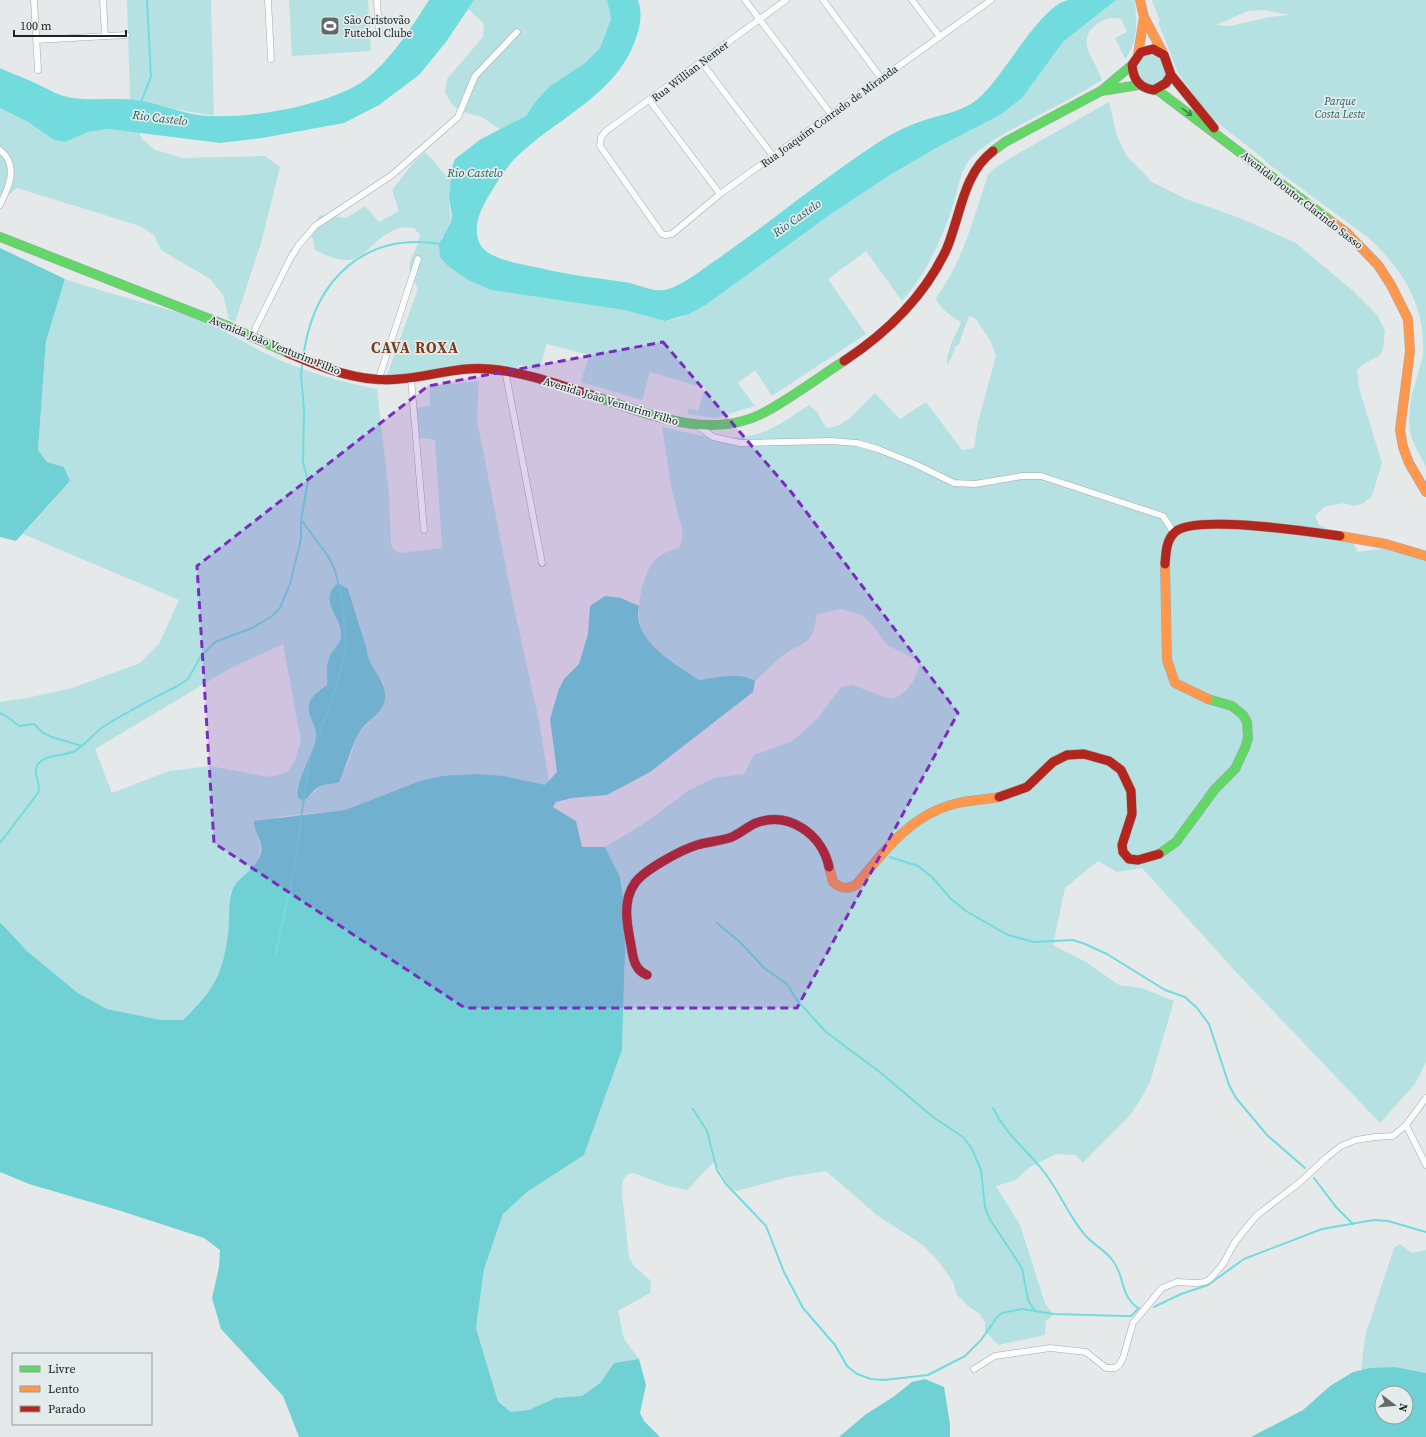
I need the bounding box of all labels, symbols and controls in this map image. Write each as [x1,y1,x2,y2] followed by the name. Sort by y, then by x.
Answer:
[14,12,126,38] scale bar
[344,13,413,41] place label: São Cristovão Futebol Clube
[319,15,341,37] sports icon: São Cristovão Futebol Clube
[20,18,52,34] text: 100 m
[649,37,732,105] street label: Rua Willian Nemer
[758,61,901,171] street label: Rua Joaquim Conrado de Miranda
[1315,94,1366,122] park label: Parque Costa Leste
[130,107,189,129] water label: Rio Castelo
[1182,108,1193,116] one-way arrow
[1238,148,1366,253] street label: Avenida Doutor Clarindo Sasso
[446,165,503,181] water label: Rio Castelo
[769,195,824,241] water label: Rio Castelo
[207,312,343,379] street label: Avenida João Venturim Filho
[371,337,459,358] district label: CAVA ROXA
[542,374,680,429] street label: Avenida João Venturim Filho
[12,1353,152,1425] legend
[48,1361,76,1377] text: Livre
[48,1381,79,1397] text: Lento
[1374,1385,1414,1425] north arrow
[48,1401,86,1417] text: Parado
[1395,1402,1411,1414] text: N

